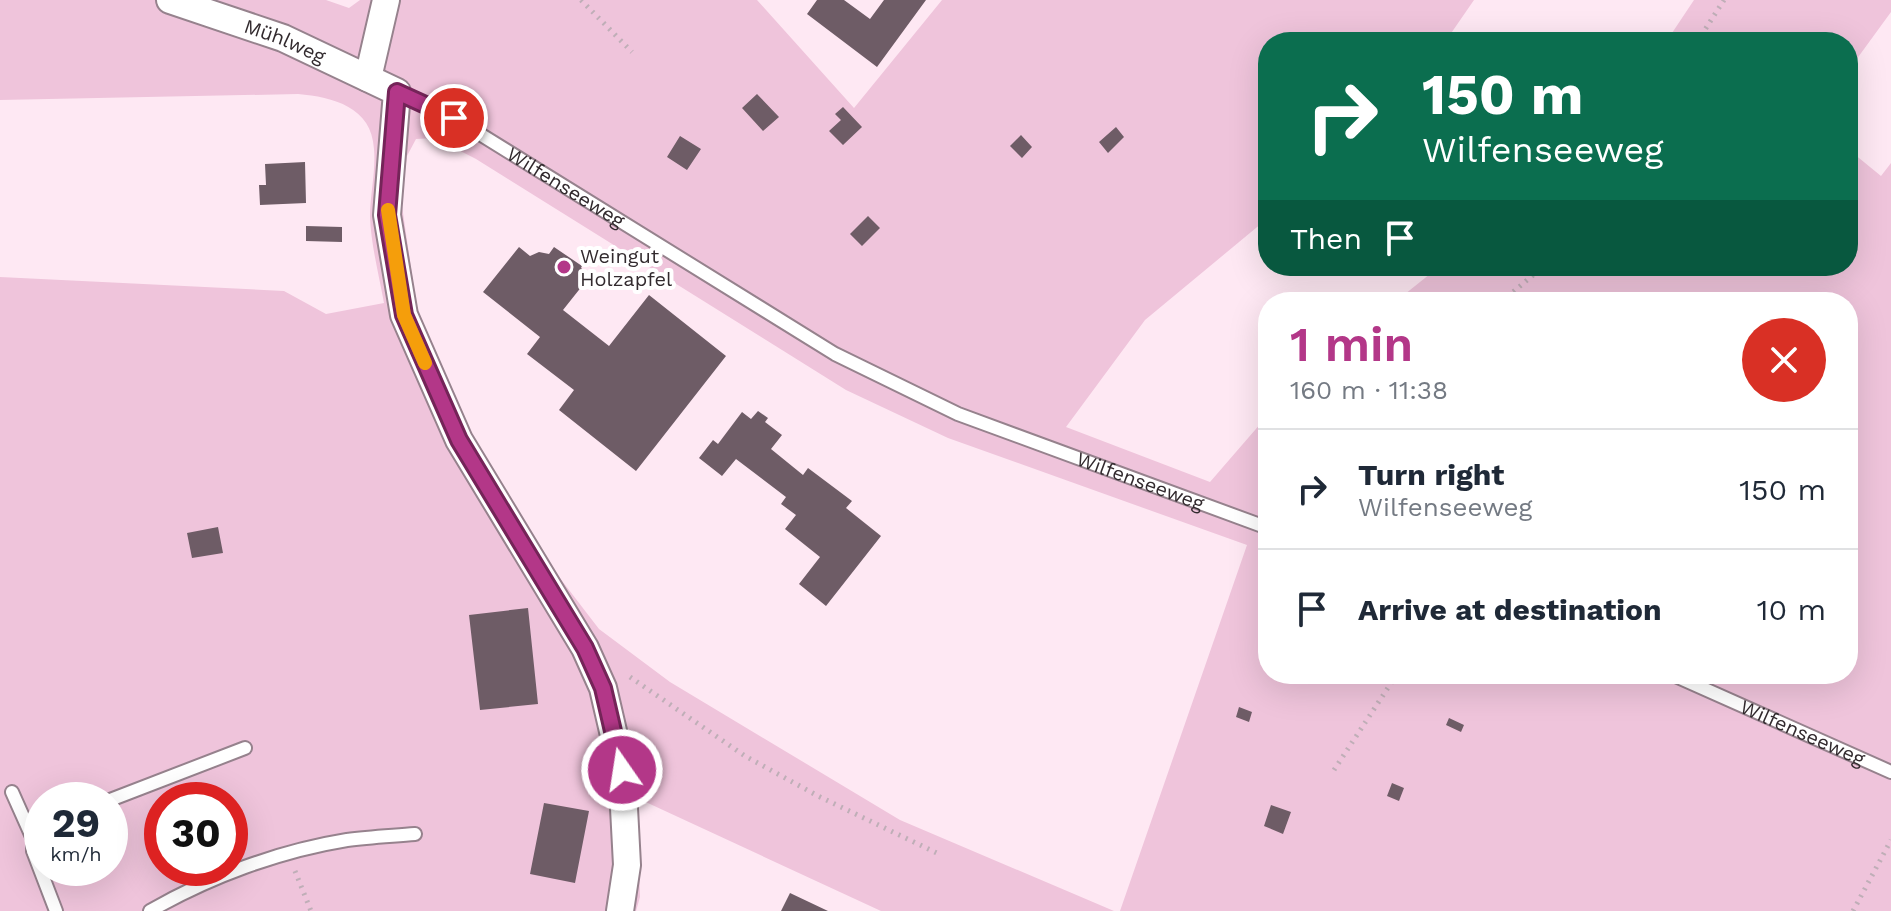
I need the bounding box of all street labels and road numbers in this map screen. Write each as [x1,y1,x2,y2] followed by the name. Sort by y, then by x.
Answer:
[241,14,330,69] street label: Mühlweg
[502,142,629,233] street label: Wilfenseeweg
[1073,447,1208,516] street label: Wilfenseeweg
[1736,694,1869,771] street label: Wilfenseeweg

